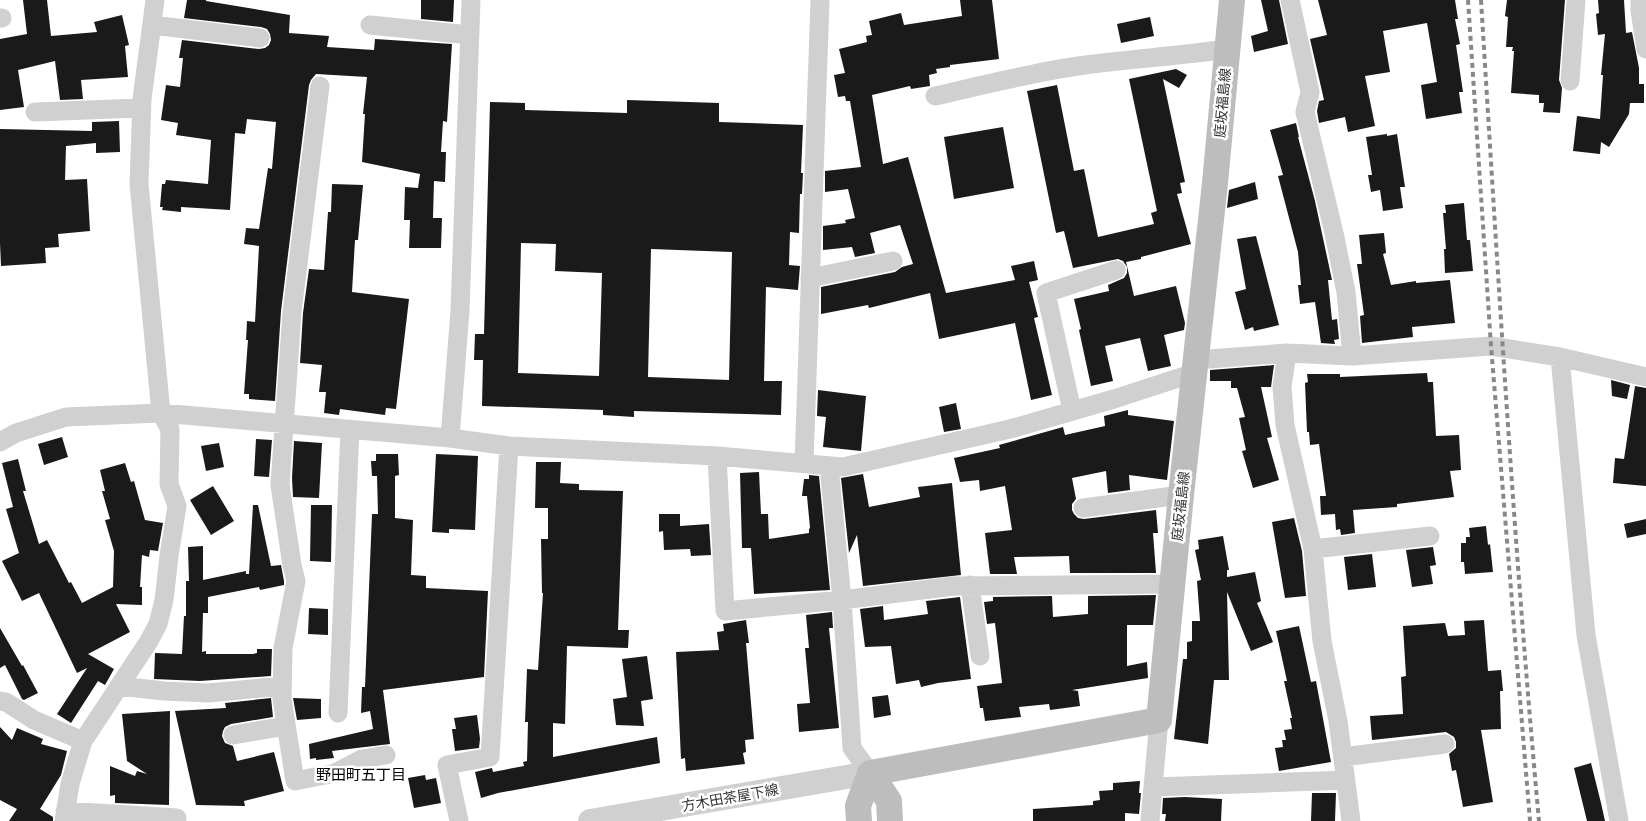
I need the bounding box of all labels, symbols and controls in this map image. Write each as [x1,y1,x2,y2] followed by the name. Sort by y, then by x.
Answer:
[1210,67,1234,139] street label: 庭坂福島線
[1168,470,1192,542] street label: 庭坂福島線
[316,765,406,784] district label: 野田町五丁目
[680,780,780,814] street label: 方木田茶屋下線

